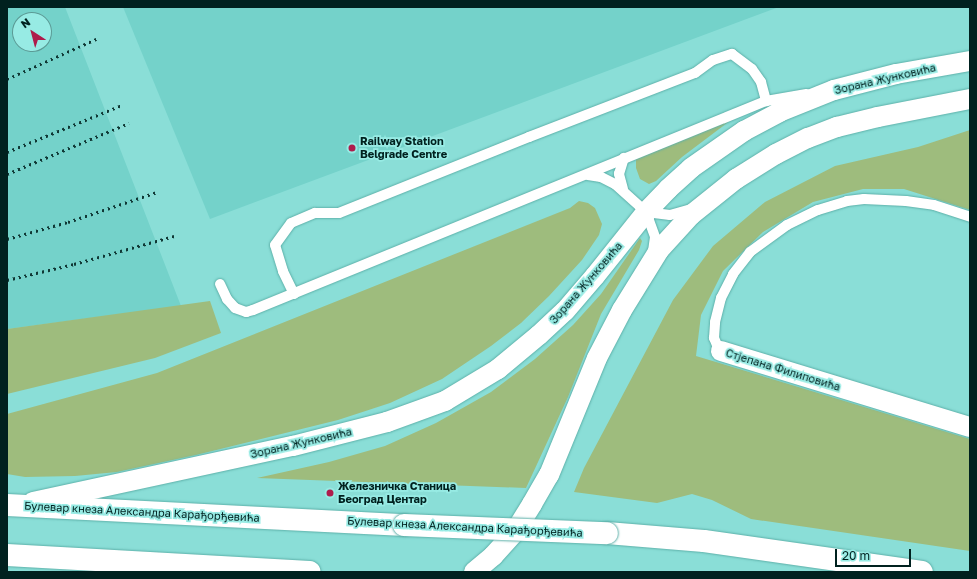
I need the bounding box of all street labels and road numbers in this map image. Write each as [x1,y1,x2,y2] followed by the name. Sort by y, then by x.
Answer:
[833,61,937,97] street label: Зорана Жунковића
[547,239,625,327] street label: Зорана Жунковића
[724,346,842,394] street label: Стјепана Филиповића
[249,425,353,461] street label: Зорана Жунковића
[24,499,260,525] street label: Булевар кнеза Александра Карађорђевића
[347,514,583,540] street label: Булевар кнеза Александра Карађорђевића

